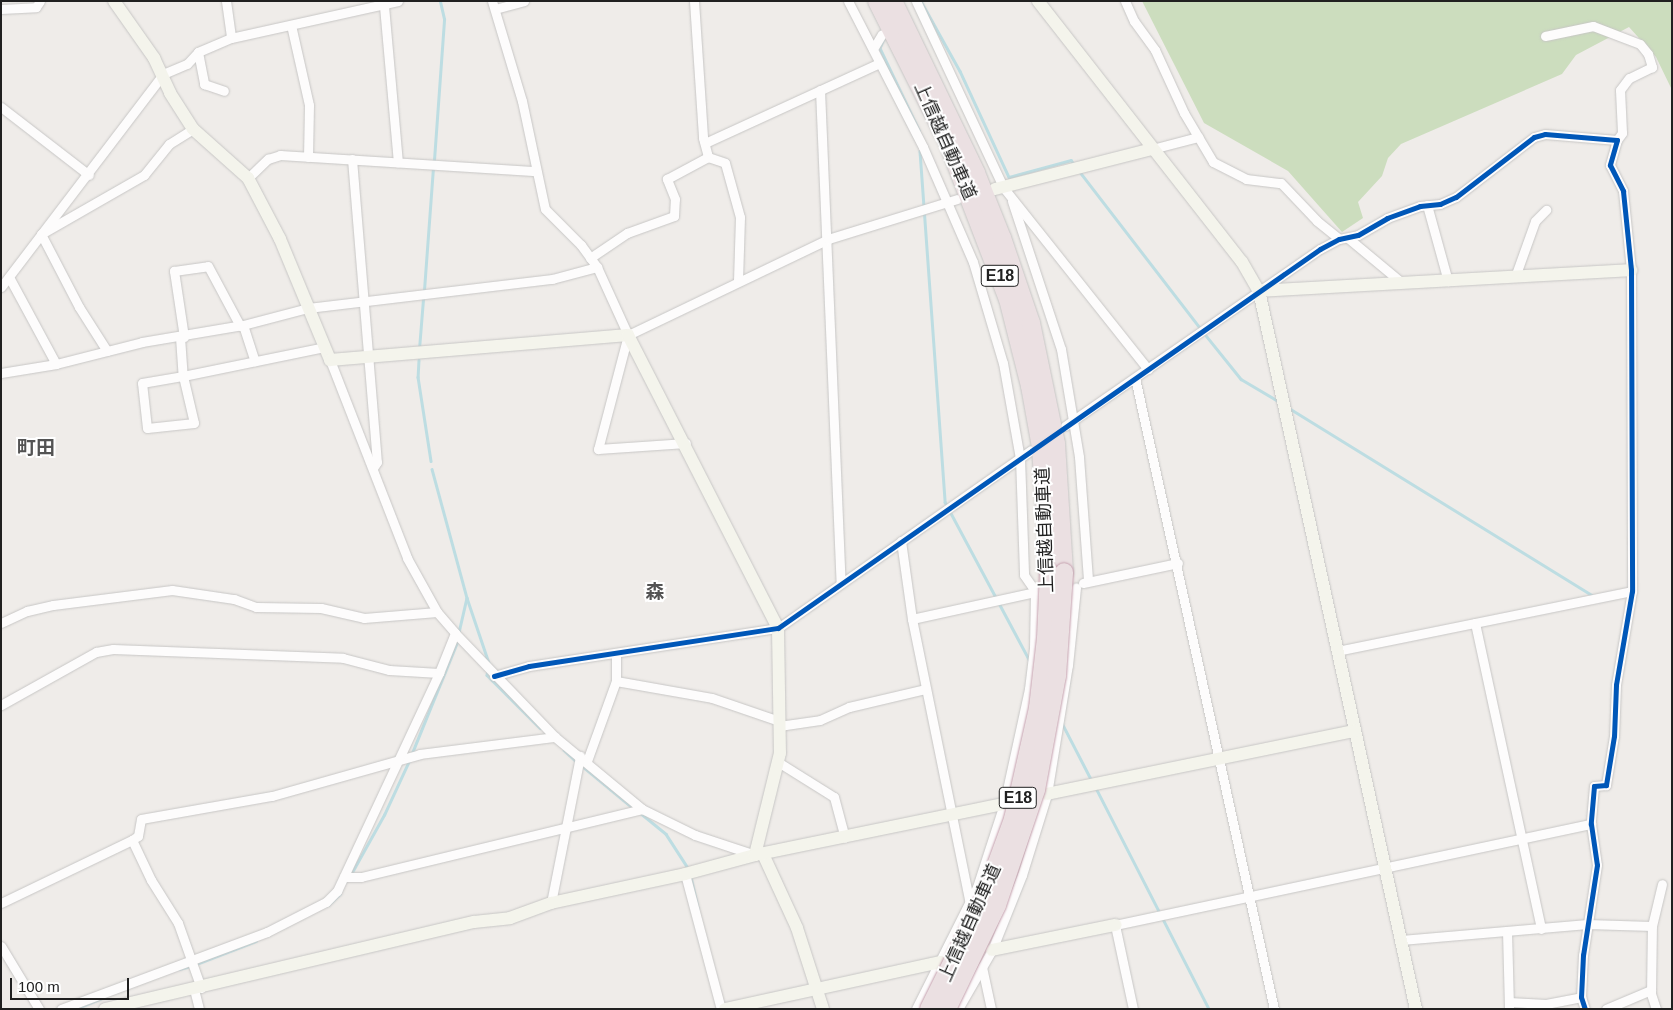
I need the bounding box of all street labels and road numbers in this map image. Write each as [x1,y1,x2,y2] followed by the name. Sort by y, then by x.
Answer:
[910,79,980,203] street label: 上信越自動車道
[980,262,1020,290] road number: E18
[1032,467,1058,593] street label: 上信越自動車道
[998,784,1038,811] road number: E18
[935,861,1005,985] street label: 上信越自動車道

